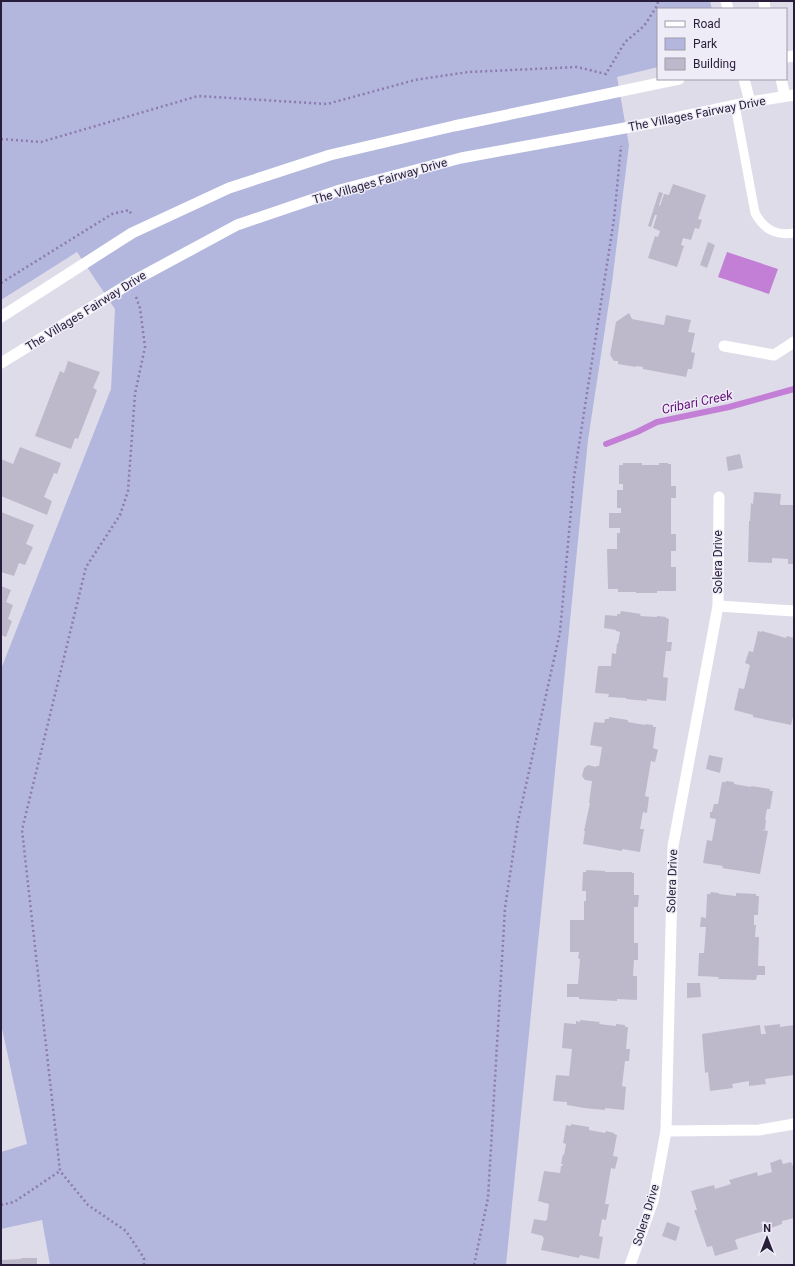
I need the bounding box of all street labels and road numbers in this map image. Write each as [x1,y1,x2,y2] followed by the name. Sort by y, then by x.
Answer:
[627,94,767,134] street label: The Villages Fairway Drive
[311,155,449,207] street label: The Villages Fairway Drive
[23,268,149,354] street label: The Villages Fairway Drive
[711,530,725,594] street label: Solera Drive
[664,849,680,913] street label: Solera Drive
[630,1183,662,1247] street label: Solera Drive

